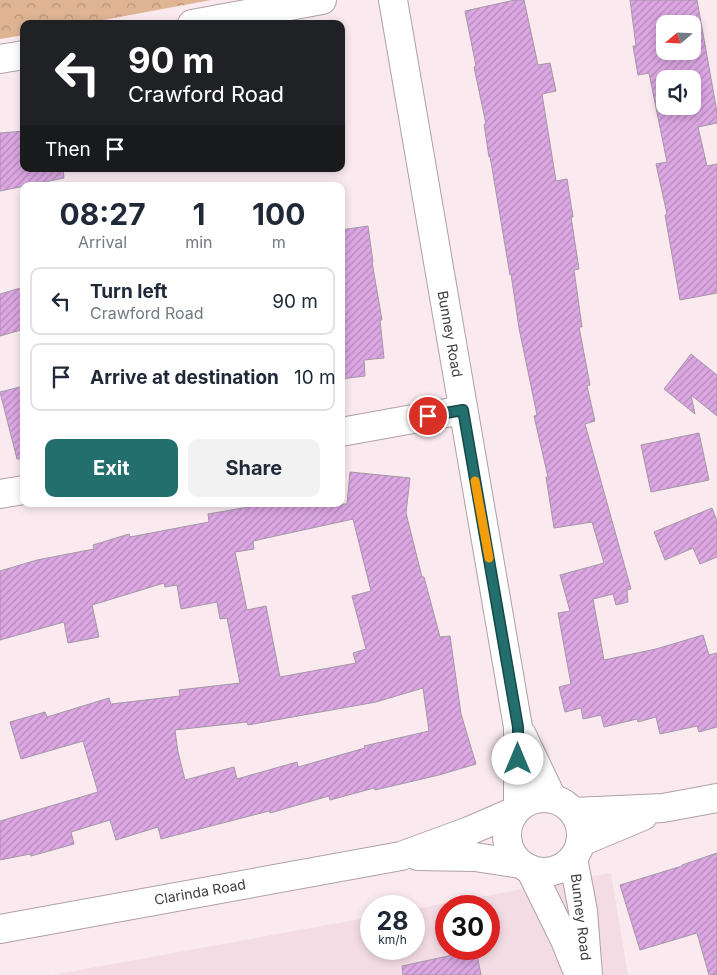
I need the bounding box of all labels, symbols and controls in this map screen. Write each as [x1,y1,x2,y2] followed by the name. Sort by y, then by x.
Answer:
[656,15,701,60] north arrow
[656,15,701,115] map controls
[128,39,215,81] text: 90 m
[45,40,110,105] icon: left
[656,70,701,115] button: sound
[128,81,284,107] text: Crawford Road
[101,135,129,163] icon: arrive
[45,138,91,161] text: Then
[60,196,146,232] text: 08:27
[192,196,205,232] text: 1
[252,196,305,232] text: 100
[78,232,127,252] text: Arrival
[185,232,213,252] text: min
[272,232,286,252] text: m
[90,280,168,303] text: Turn left
[47,287,75,315] icon: left
[435,289,466,378] street label: Bunney Road
[272,290,318,313] text: 90 m
[90,303,203,323] text: Crawford Road
[47,363,75,391] icon: arrive
[90,366,279,389] text: Arrive at destination
[294,366,336,389] text: 10 m
[407,395,449,437] pin
[414,402,442,430] icon: arrive
[45,439,178,497] button: Exit
[188,439,320,497] button: Share
[491,732,543,784] position arrow
[568,873,595,961] street label: Bunney Road
[153,875,247,908] street label: Clarinda Road
[435,895,500,960] speed limit sign: 30
[376,906,409,936] text: 28
[378,932,407,947] text: km/h

